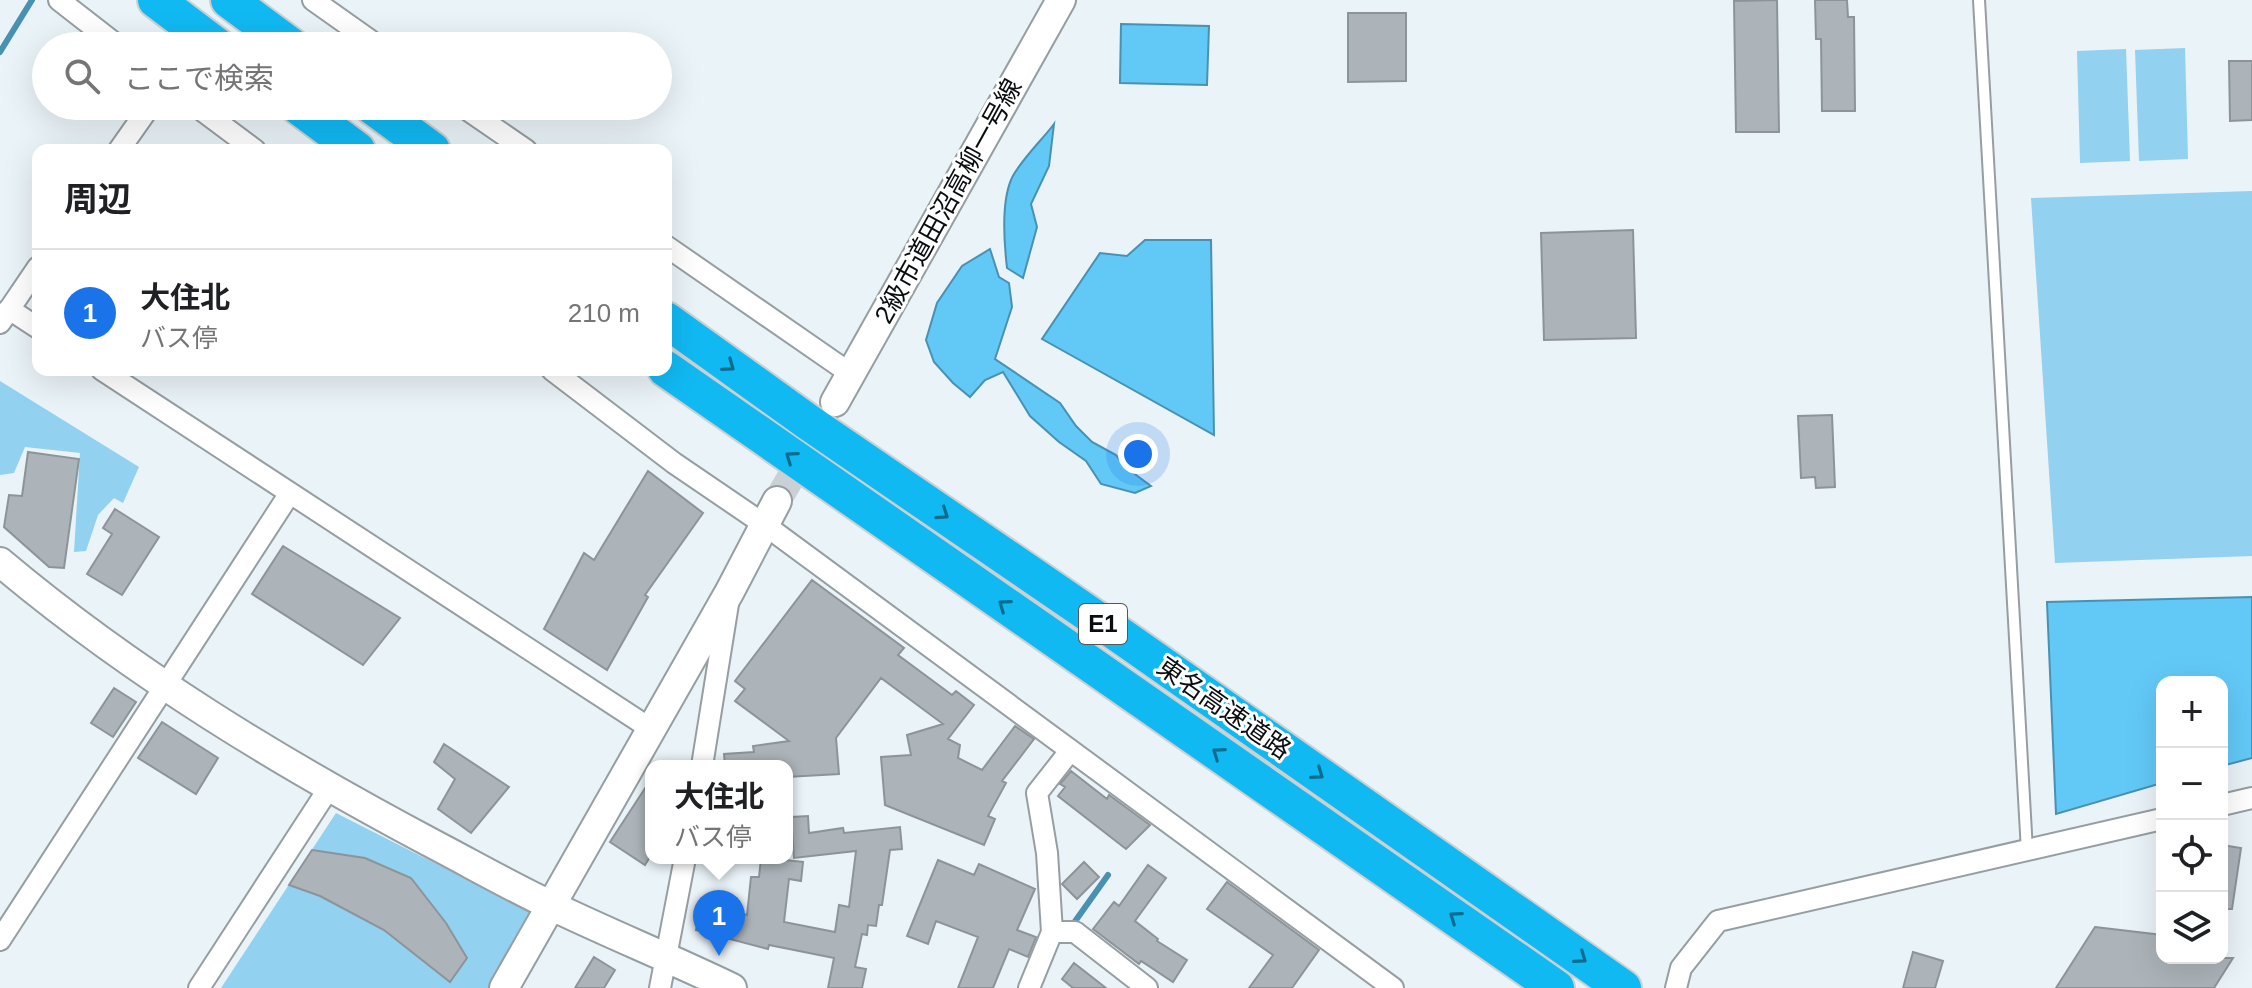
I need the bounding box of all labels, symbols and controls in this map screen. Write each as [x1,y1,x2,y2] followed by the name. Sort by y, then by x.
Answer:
[32,32,672,120] search box
[60,54,104,98] icon: search
[124,62,274,95] text: ここで検索
[868,74,1028,328] street label: 2級市道田沼高柳一号線
[64,180,132,218] text: 周辺
[140,281,230,314] text: 大住北
[83,298,97,328] text: 1
[568,298,640,328] text: 210 m
[140,323,218,353] text: バス停
[721,356,735,370] one-way arrow
[1118,434,1158,474] your location
[785,452,799,467] one-way arrow
[934,504,948,519] one-way arrow
[999,600,1013,615] one-way arrow
[1079,604,1127,644] road number: E1
[1151,651,1297,765] street label: 東名高速道路
[2156,676,2228,964] map controls
[2156,676,2228,748] button: +
[1213,748,1227,763] one-way arrow
[2156,748,2228,820] button: −
[645,760,793,864] popup
[1309,764,1323,779] one-way arrow
[674,780,764,813] text: 大住北
[2156,820,2228,892] button: locate
[674,822,752,852] text: バス停
[693,890,745,956] pin: 1
[2156,892,2228,964] button: layers
[1450,912,1464,927] one-way arrow
[1573,949,1587,963] one-way arrow

